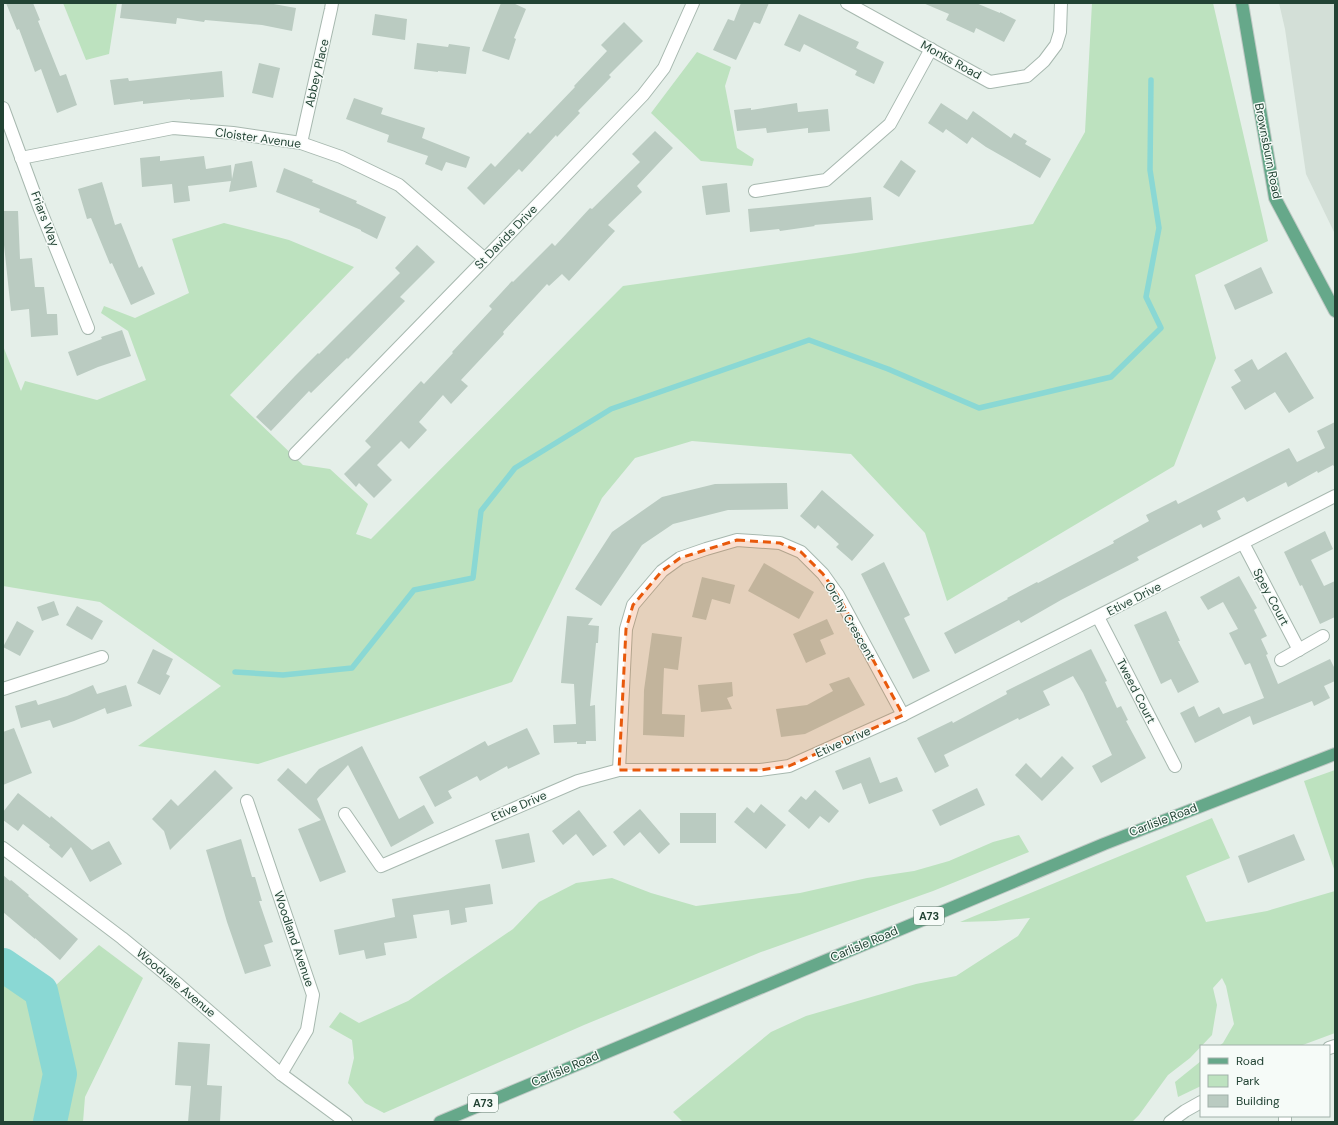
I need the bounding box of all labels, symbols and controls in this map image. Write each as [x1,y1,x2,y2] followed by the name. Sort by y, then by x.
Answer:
[301,37,333,109] street label: Abbey Place
[918,37,984,83] street label: Monks Road
[1251,102,1285,200] street label: Brownsburn Road
[214,124,302,152] street label: Cloister Avenue
[27,189,63,249] street label: Friars Way
[471,201,541,273] street label: St Davids Drive
[1249,566,1293,629] street label: Spey Court
[1104,578,1164,619] street label: Etive Drive
[821,579,879,663] street label: Orchy Crescent
[1113,656,1159,727] street label: Tweed Court
[813,723,873,761] street label: Etive Drive
[489,787,549,825] street label: Etive Drive
[1127,800,1199,840] street label: Carlisle Road
[270,889,318,989] street label: Woodland Avenue
[914,907,944,925] road number: A73
[828,923,900,965] street label: Carlisle Road
[133,945,219,1021] street label: Woodvale Avenue
[1200,1045,1330,1117] legend
[529,1048,601,1090] street label: Carlisle Road
[1236,1053,1264,1069] text: Road
[1236,1073,1260,1089] text: Park
[1236,1093,1280,1109] text: Building
[468,1094,498,1112] road number: A73

